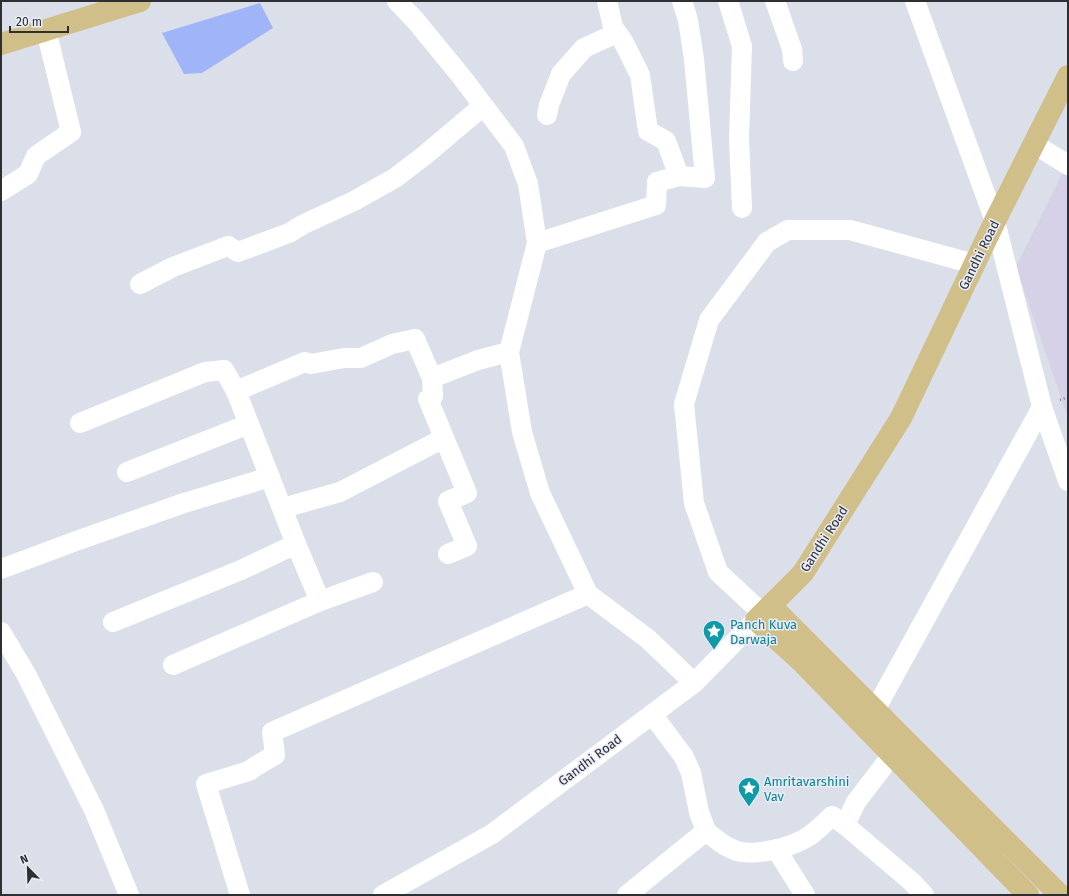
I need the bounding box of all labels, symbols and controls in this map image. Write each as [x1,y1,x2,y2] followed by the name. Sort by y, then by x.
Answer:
[10,8,68,34] scale bar
[16,15,42,29] text: 20 m
[956,218,1002,292] street label: Gandhi Road
[797,503,851,575] street label: Gandhi Road
[730,617,797,647] place label: Panch Kuva Darwaja
[701,618,727,651] place icon: Panch Kuva Darwaja
[555,731,625,789] street label: Gandhi Road
[764,774,849,804] place label: Amritavarshini Vav
[736,775,762,808] place icon: Amritavarshini Vav
[8,848,48,888] north arrow
[18,852,30,867] text: N

